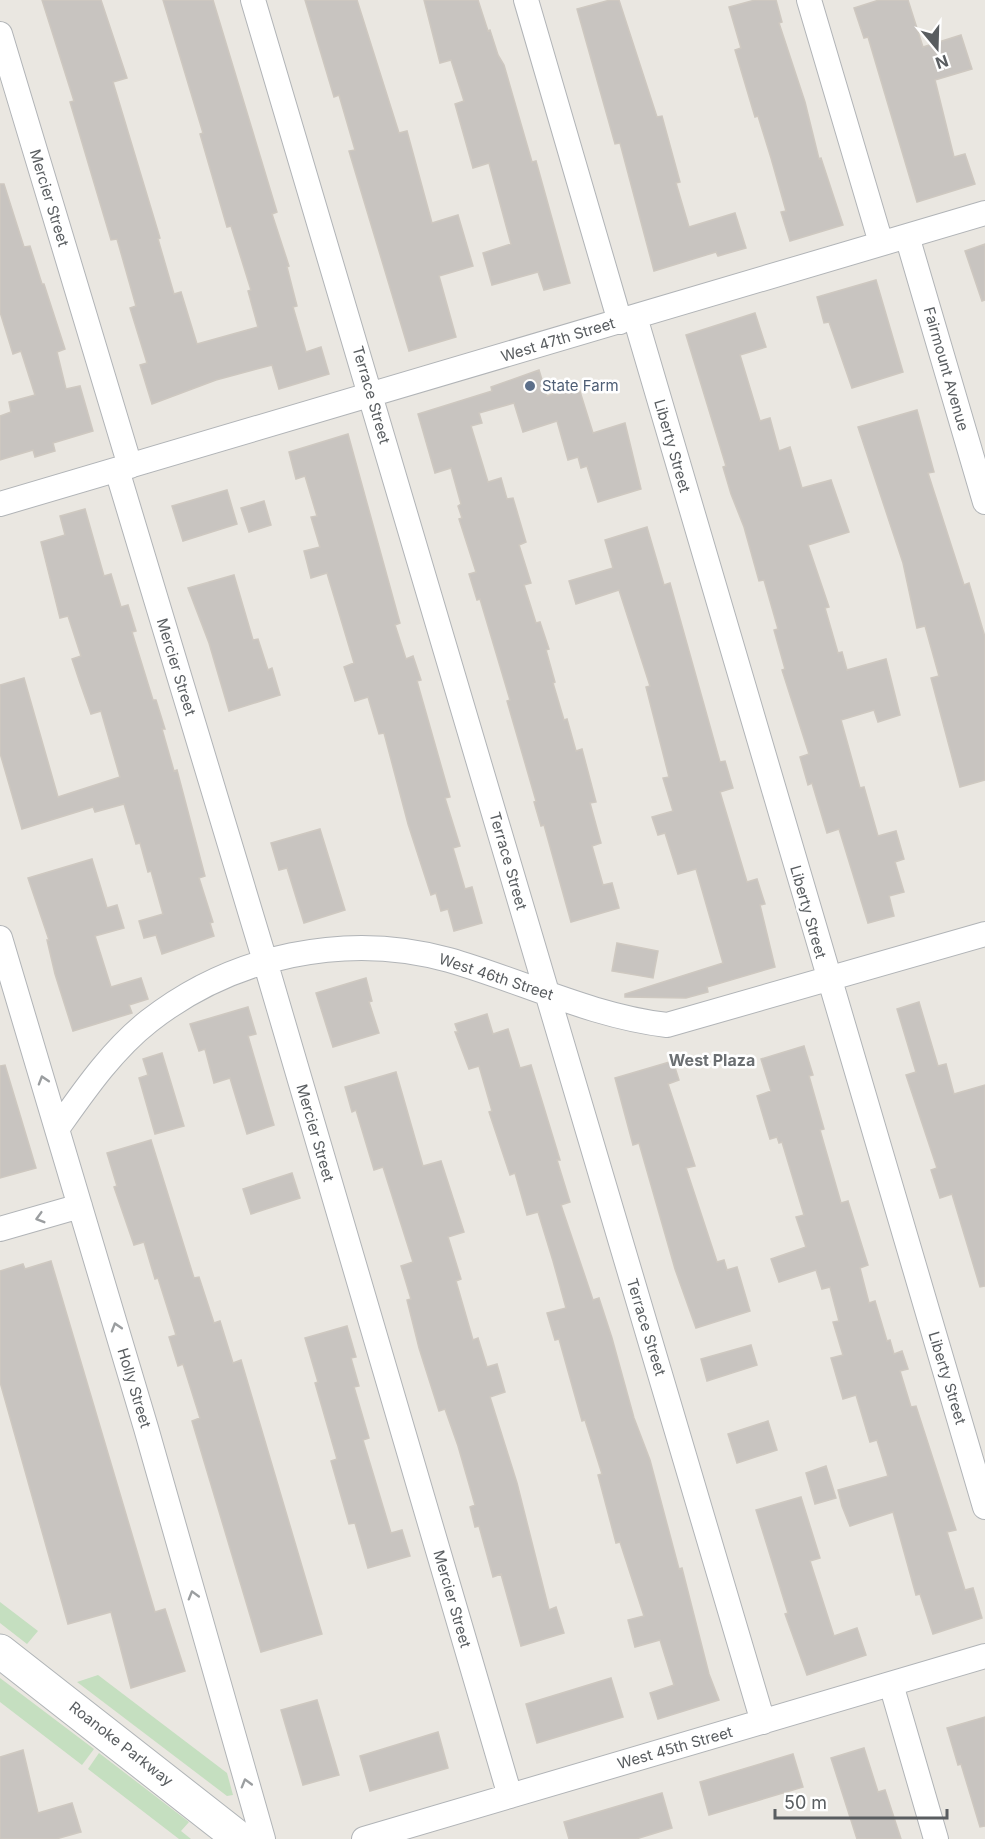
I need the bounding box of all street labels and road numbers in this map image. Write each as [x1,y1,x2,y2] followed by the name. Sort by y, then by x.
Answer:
[26,147,73,249] street label: Mercier Street
[920,305,973,433] street label: Fairmount Avenue
[499,313,617,366] street label: West 47th Street
[348,344,395,446] street label: Terrace Street
[650,397,695,495] street label: Liberty Street
[153,616,200,718] street label: Mercier Street
[485,810,532,912] street label: Terrace Street
[786,863,831,961] street label: Liberty Street
[437,949,556,1004] street label: West 46th Street
[292,1082,339,1184] street label: Mercier Street
[623,1276,670,1378] street label: Terrace Street
[924,1329,971,1427] street label: Liberty Street
[113,1346,156,1430] street label: Holly Street
[429,1548,476,1650] street label: Mercier Street
[66,1697,178,1790] street label: Roanoke Parkway
[615,1722,735,1773] street label: West 45th Street

